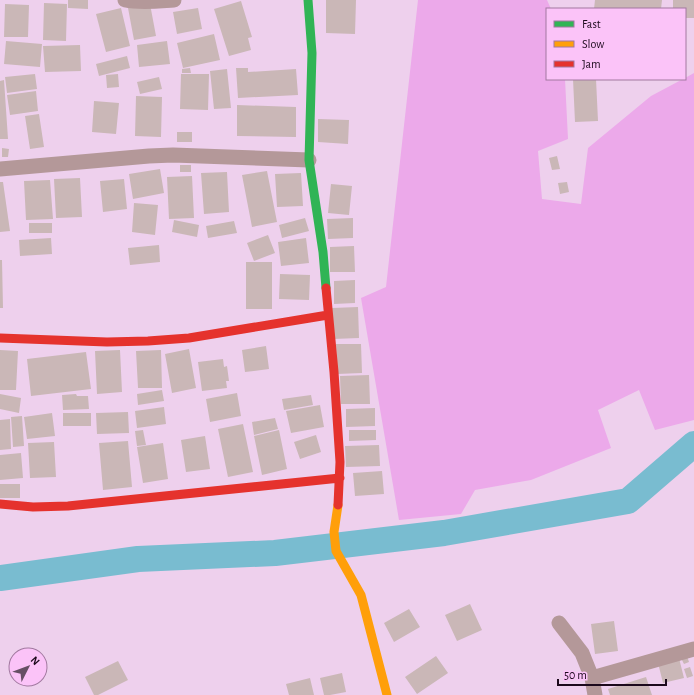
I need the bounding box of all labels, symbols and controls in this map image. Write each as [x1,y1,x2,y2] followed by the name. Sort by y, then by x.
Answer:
[546,8,686,80] legend
[582,18,601,30] text: Fast
[582,38,604,50] text: Slow
[582,58,601,70] text: Jam
[8,647,48,687] north arrow
[28,654,42,667] text: N
[558,661,666,687] scale bar
[564,669,587,681] text: 50 m

